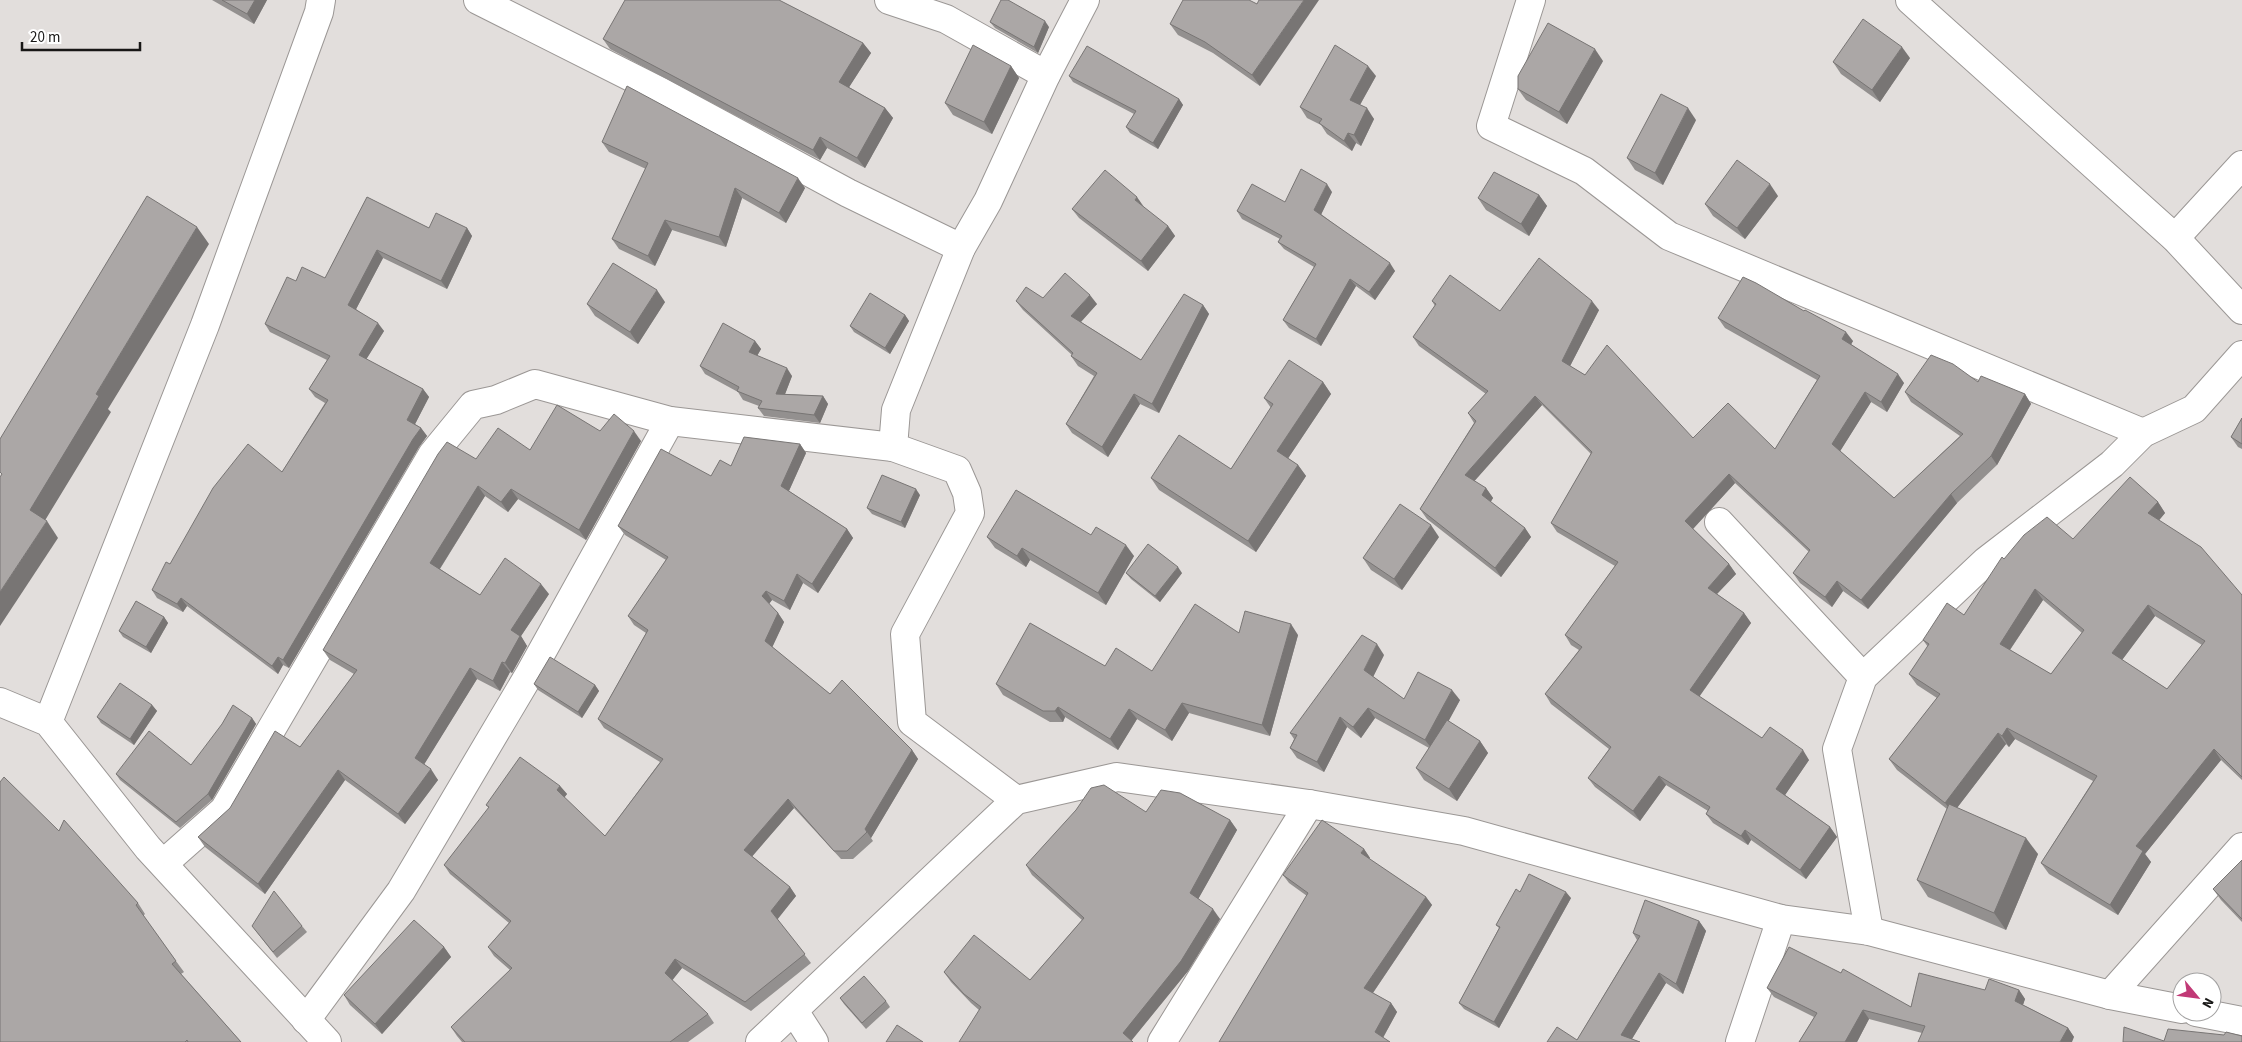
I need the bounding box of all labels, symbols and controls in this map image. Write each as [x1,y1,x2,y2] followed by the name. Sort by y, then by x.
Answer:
[22,20,140,52] scale bar
[30,27,60,48] text: 20 m
[2172,972,2222,1022] north arrow
[2196,994,2218,1012] text: N

